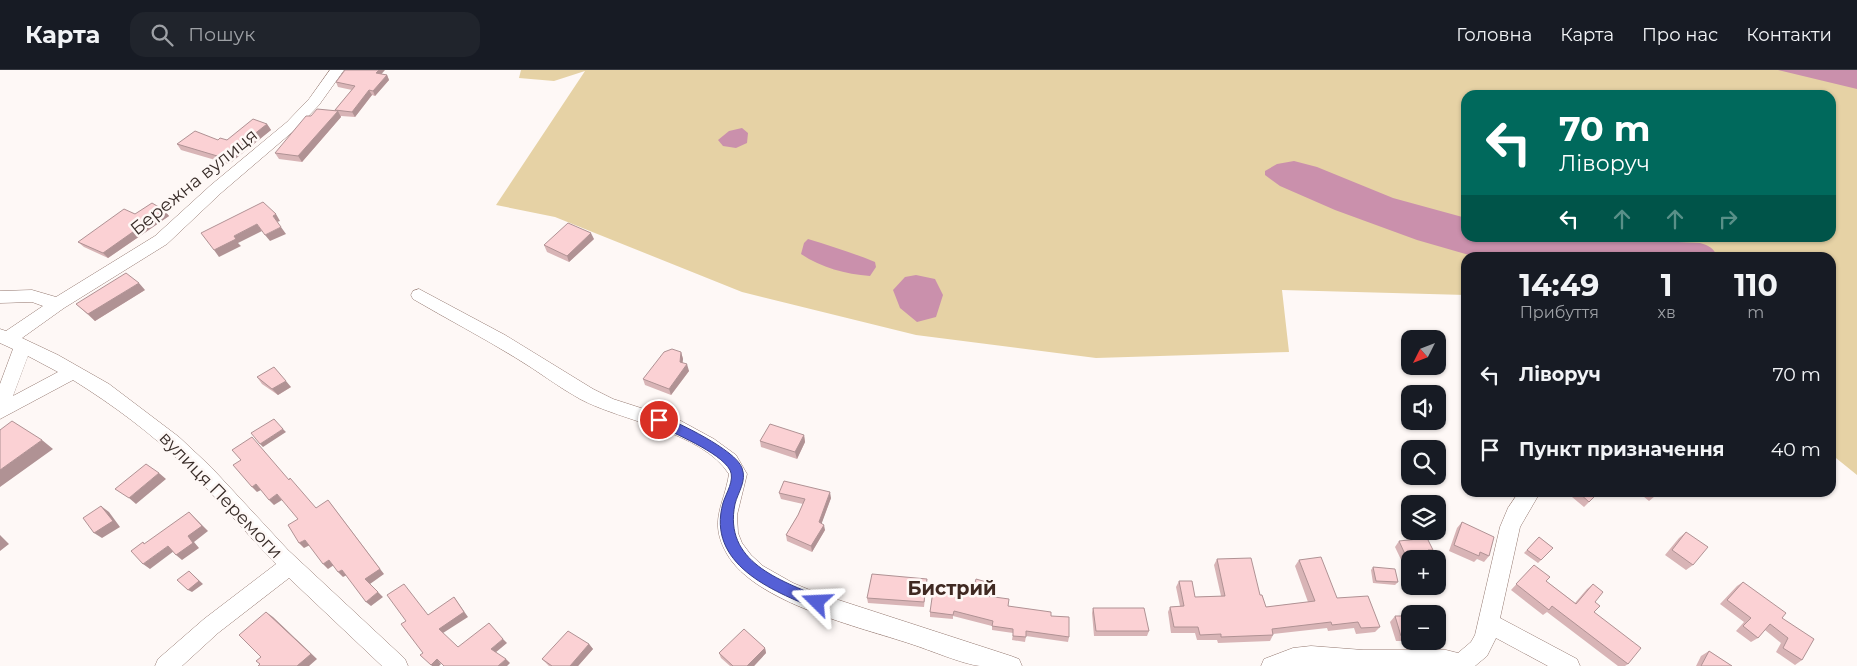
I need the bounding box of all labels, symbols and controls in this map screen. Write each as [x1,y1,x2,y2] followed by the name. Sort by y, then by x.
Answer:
[130,12,480,57] search box
[25,20,100,49] text: Карта
[148,21,176,49] icon: search
[188,23,255,46] text: Пошук
[1456,24,1532,46] text: Головна
[1560,24,1614,46] text: Карта
[1642,24,1718,46] text: Про нас
[1746,24,1832,46] text: Контакти
[1559,107,1650,150] text: 70 m
[1476,110,1541,175] icon: left
[126,124,262,240] street label: Бережна вулиця
[1559,150,1650,177] text: Ліворуч
[1555,205,1583,233] icon: left
[1608,205,1636,233] icon: ahead
[1661,205,1689,233] icon: ahead
[1714,205,1742,233] icon: right
[1519,267,1599,304] text: 14:49
[1661,267,1673,304] text: 1
[1734,267,1778,304] text: 110
[1520,303,1599,322] text: Прибуття
[1658,303,1676,322] text: хв
[1747,303,1764,322] text: m
[1401,330,1446,375] north arrow
[1401,330,1446,650] map controls
[1476,361,1504,389] icon: left
[1519,363,1601,386] text: Ліворуч
[1772,363,1821,386] text: 70 m
[1401,385,1446,430] button: sound
[638,399,680,441] pin
[645,406,673,434] icon: arrive
[155,427,287,563] street label: вулиця Перемоги
[1476,436,1504,464] icon: arrive
[1519,438,1725,461] text: Пункт призначення
[1771,438,1821,461] text: 40 m
[1401,440,1446,485] button: search
[1401,495,1446,540] button: layers
[1401,550,1446,595] button: +
[790,575,842,627] position arrow
[907,577,997,600] district label: Бистрий
[1401,605,1446,650] button: −

